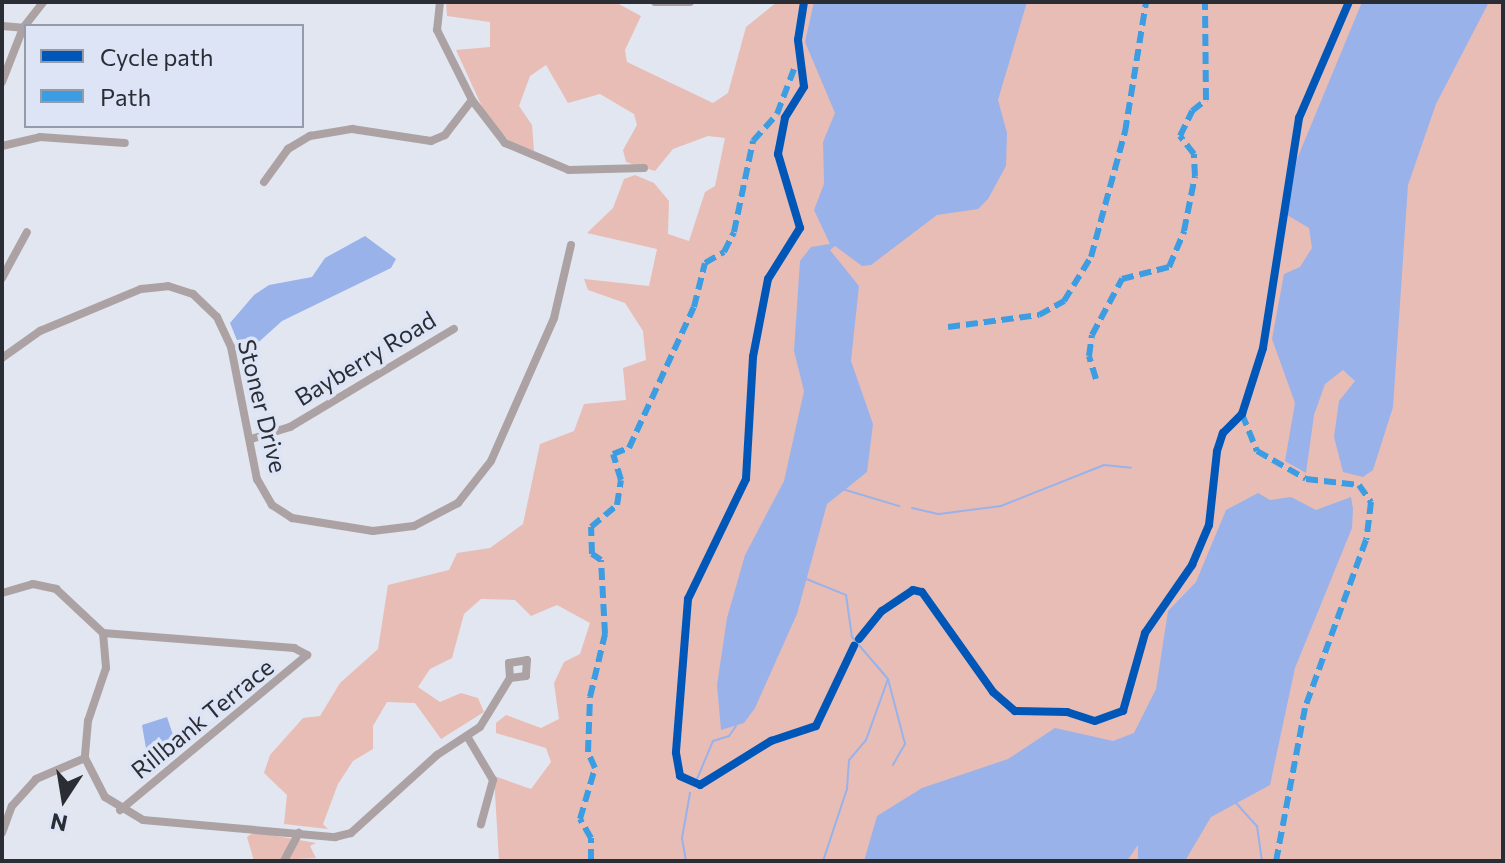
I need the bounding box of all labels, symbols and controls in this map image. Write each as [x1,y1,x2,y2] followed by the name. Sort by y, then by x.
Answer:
[24,24,304,128] legend
[100,42,214,71] text: Cycle path
[100,82,151,111] text: Path
[289,305,441,411] street label: Bayberry Road
[233,336,293,476] street label: Stoner Drive
[125,652,279,784] street label: Rillbank Terrace
[24,759,104,839] north arrow
[48,808,70,838] text: N

